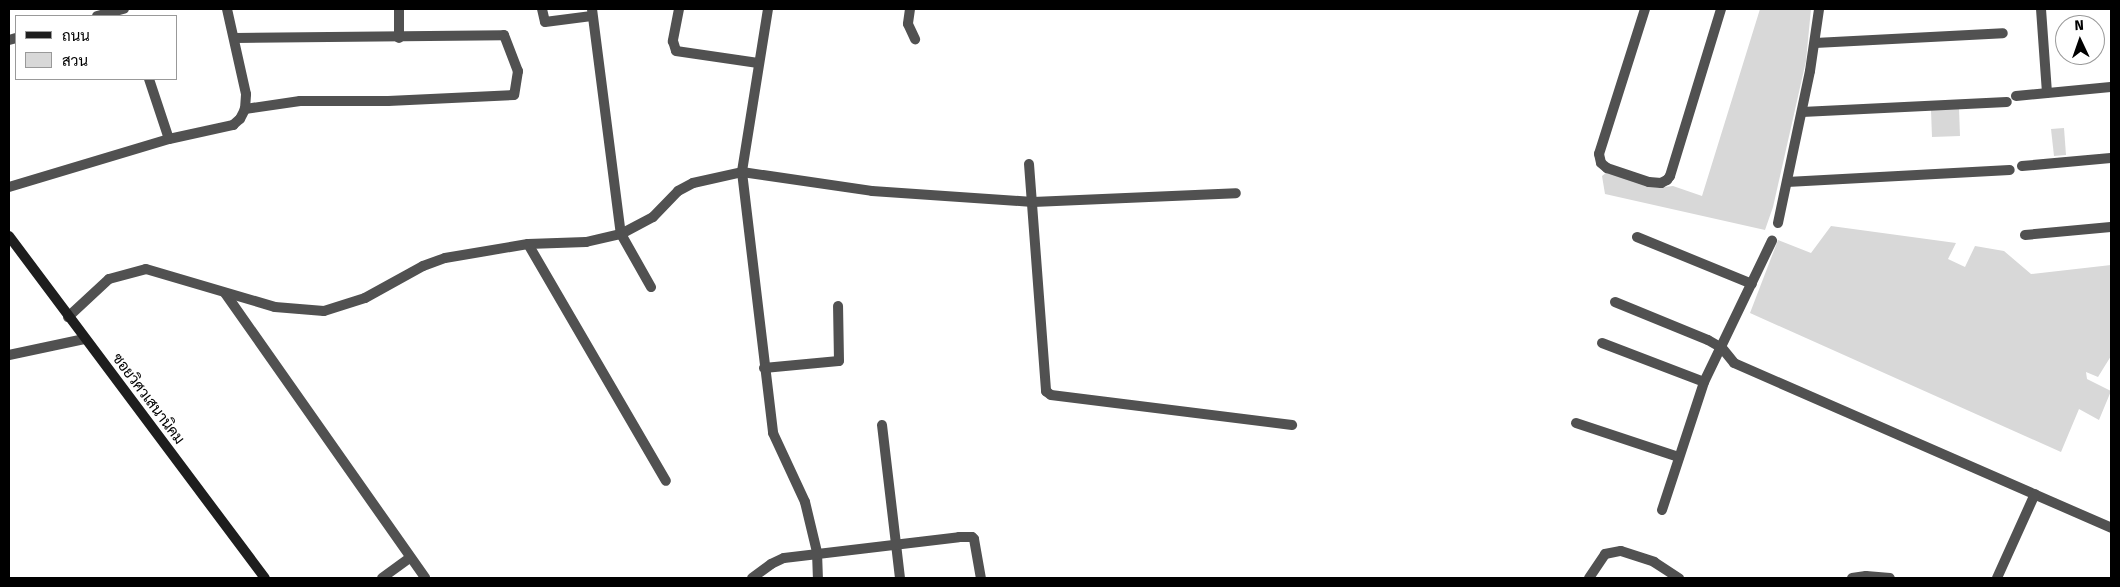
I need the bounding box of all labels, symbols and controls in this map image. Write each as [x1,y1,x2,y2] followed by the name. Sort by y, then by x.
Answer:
[15,15,178,80] legend
[2055,15,2105,65] north arrow
[2074,17,2084,34] text: N
[62,27,90,45] text: ถนน
[62,52,88,70] text: สวน
[108,350,188,448] street label: ซอยวิศวเสนานิคม

